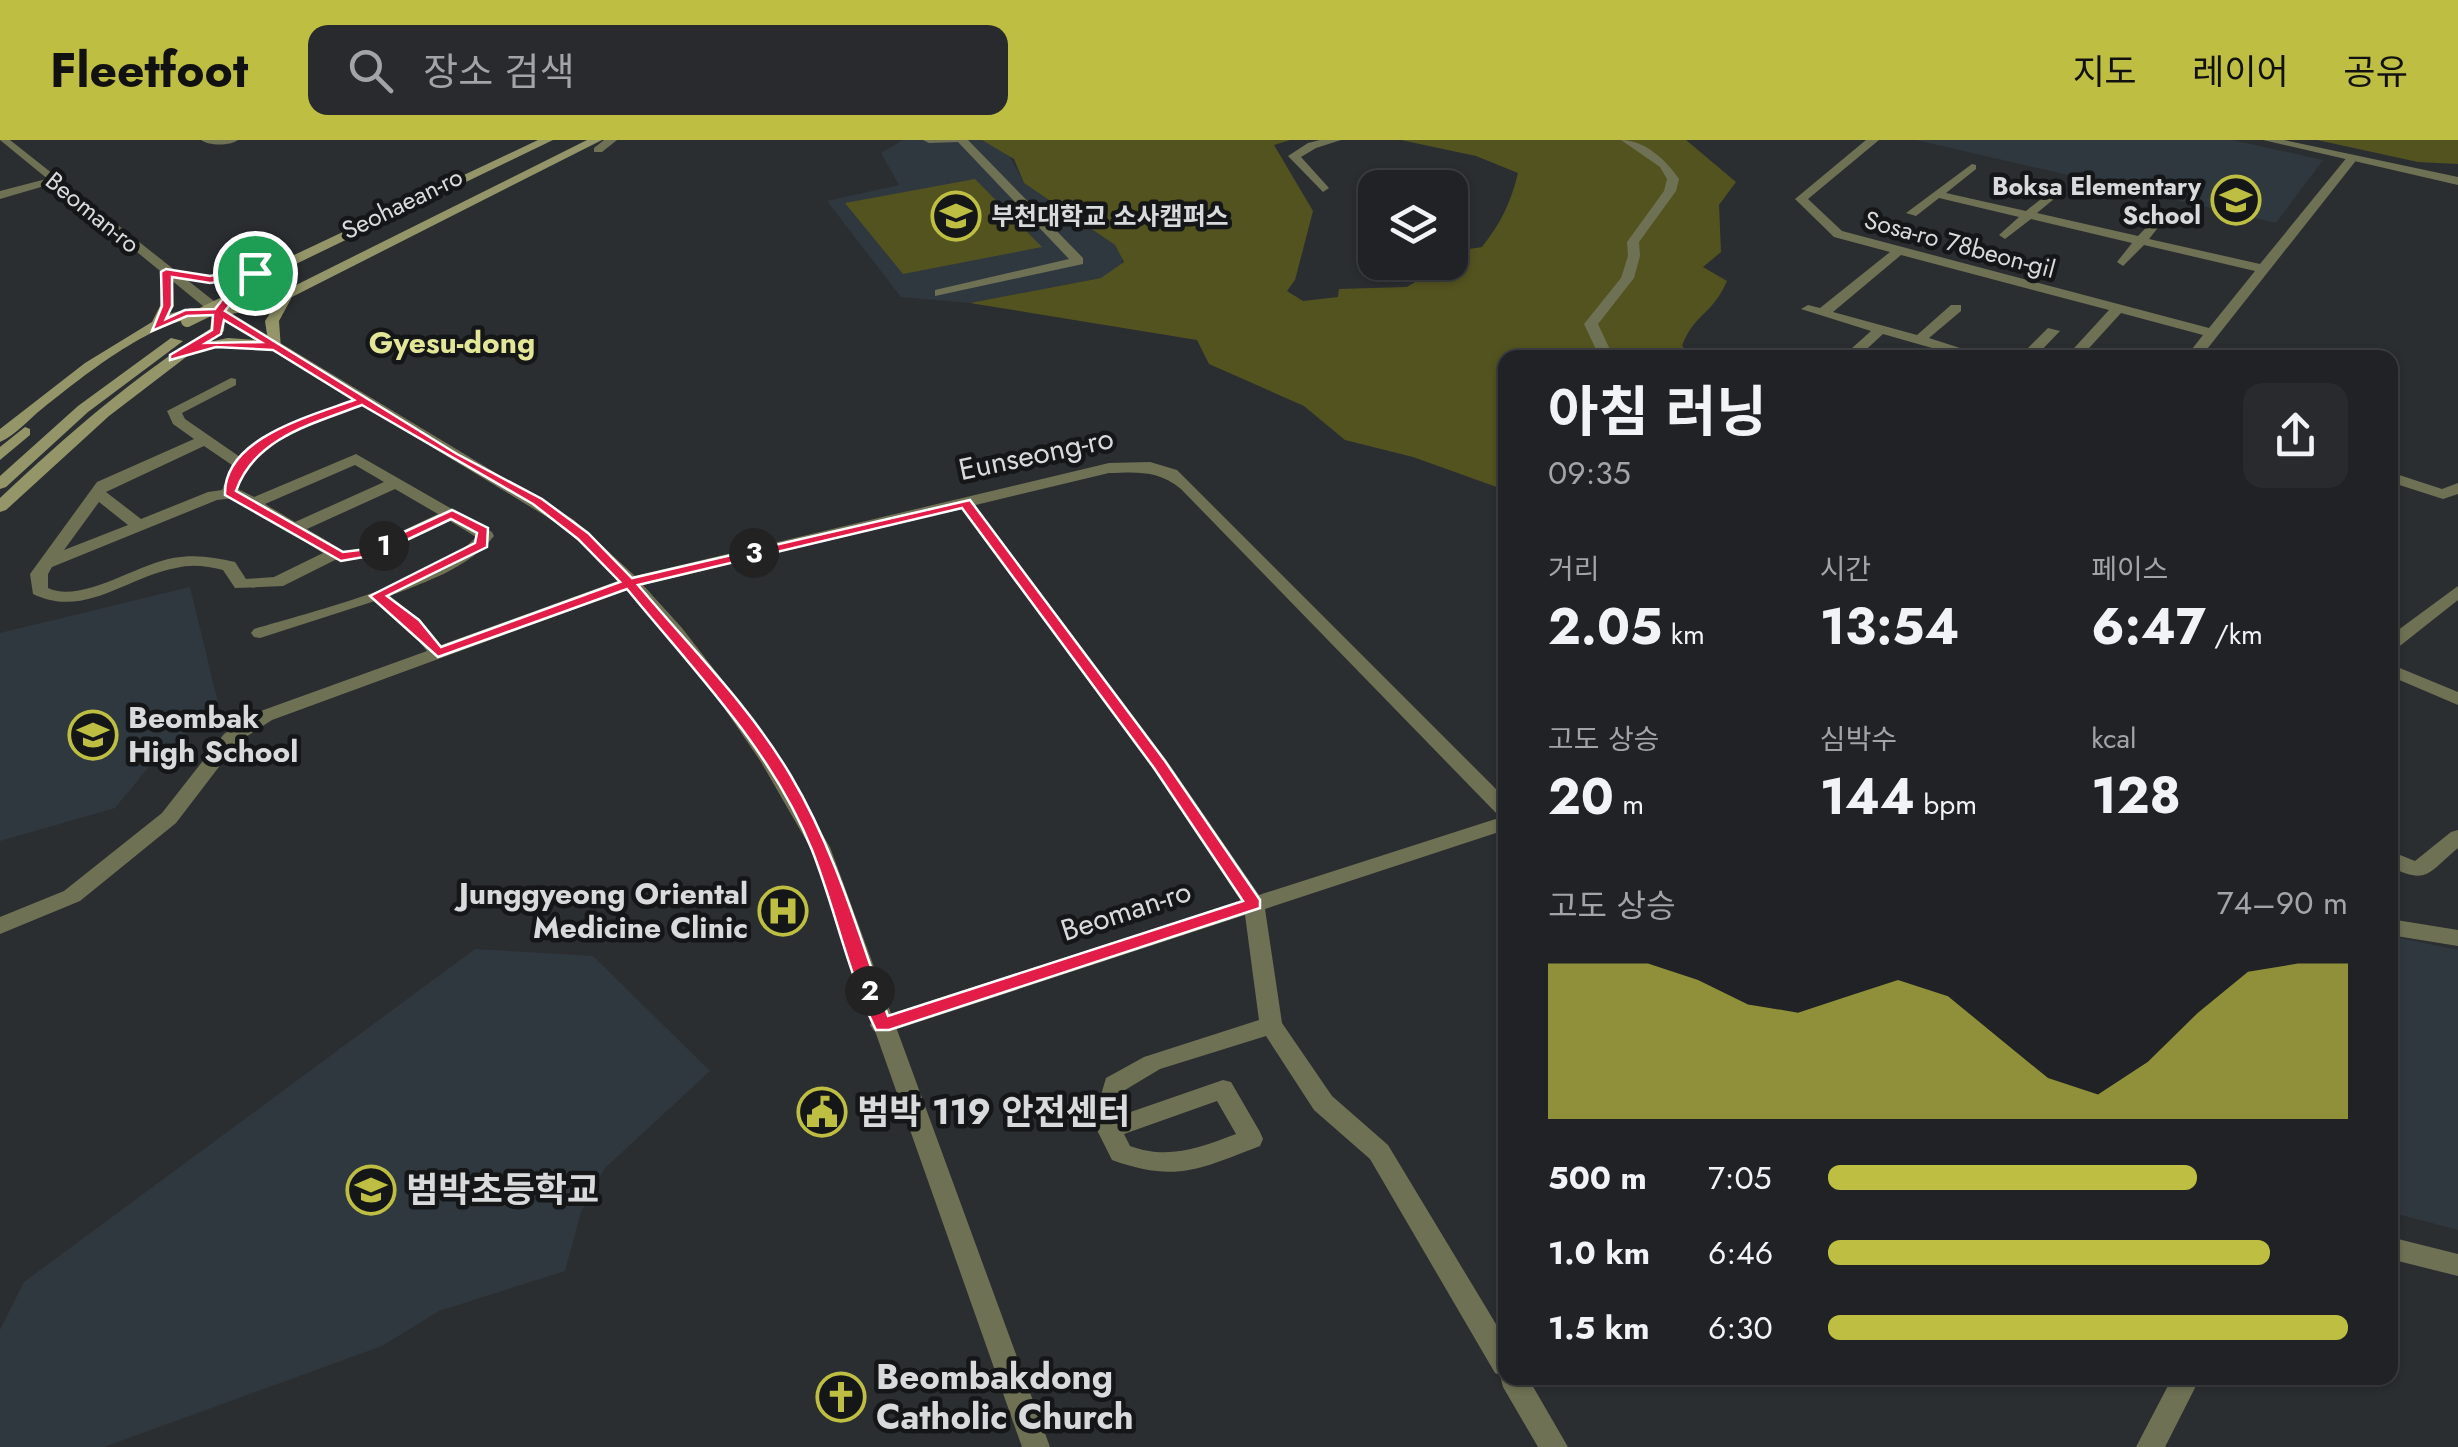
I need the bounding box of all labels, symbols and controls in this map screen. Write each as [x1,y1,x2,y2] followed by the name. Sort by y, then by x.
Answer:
[308,25,1008,115] search box
[50,36,248,105] text: Fleetfoot
[343,43,398,98] icon: search
[423,44,574,99] text: 장소 검색
[2073,47,2137,97] text: 지도
[2192,47,2289,97] text: 레이어
[2344,47,2408,97] text: 공유
[335,158,469,248] street label: Seohaean-ro
[38,163,148,261] street label: Beoman-ro
[1992,168,2202,233] place label: Boksa Elementary School
[1358,170,1468,280] map controls
[1358,170,1468,280] button: layers
[2210,174,2262,226] school or university icon: Boksa Elementary School
[930,190,982,242] school or university icon: 부천대학교 소사캠퍼스
[991,198,1229,234] place label: 부천대학교 소사캠퍼스
[1860,201,2060,287] street label: Sosa-ro 78beon-gil
[213,231,298,316] pin
[228,246,283,301] icon: arrive
[369,321,535,364] district label: Gyesu-dong
[1548,372,1767,452] text: 아침 러닝
[2243,383,2348,488] button: share
[954,416,1117,491] street label: Eunseong-ro
[1548,450,1631,496] text: 09:35
[359,521,409,571] pin: 1
[377,525,391,566] text: 1
[729,528,779,578] pin: 3
[745,532,763,573] text: 3
[1548,549,1600,590] text: 거리
[1820,549,1871,590] text: 시간
[2091,549,2169,590] text: 페이스
[1548,590,1662,663] text: 2.05
[1820,590,1959,663] text: 13:54
[2091,590,2206,663] text: 6:47
[1662,614,1705,655] text: km
[2206,614,2263,655] text: /km
[128,696,298,773] place label: Beombak High School
[67,709,119,761] school or university icon: Beombak High School
[2091,718,2137,759] text: kcal
[1548,719,1659,760] text: 고도 상승
[1820,719,1897,760] text: 심박수
[2091,759,2181,832] text: 128
[1548,760,1614,833] text: 20
[1820,760,1915,833] text: 144
[1614,784,1644,825] text: m
[1915,784,1977,825] text: bpm
[1055,869,1197,952] street label: Beoman-ro
[454,872,748,949] place label: Junggyeong Oriental Medicine Clinic
[2217,880,2348,926] text: 74–90 m
[1548,883,1675,929] text: 고도 상승
[757,885,809,937] hospital icon: Junggyeong Oriental Medicine Clinic
[845,966,895,1016] pin: 2
[861,970,879,1011] text: 2
[796,1086,848,1138] public building icon: 범박 119 안전센터
[857,1087,1130,1137] place label: 범박 119 안전센터
[1548,1155,1647,1201] text: 500 m
[1708,1155,1772,1201] text: 7:05
[345,1164,397,1216] school or university icon: 범박초등학교
[406,1165,599,1215] place label: 범박초등학교
[1548,1230,1650,1276] text: 1.0 km
[1708,1230,1773,1276] text: 6:46
[1548,1305,1650,1351] text: 1.5 km
[1708,1305,1773,1351] text: 6:30
[876,1352,1134,1442] place label: Beombakdong Catholic Church
[815,1371,867,1423] church icon: Beombakdong Catholic Church

